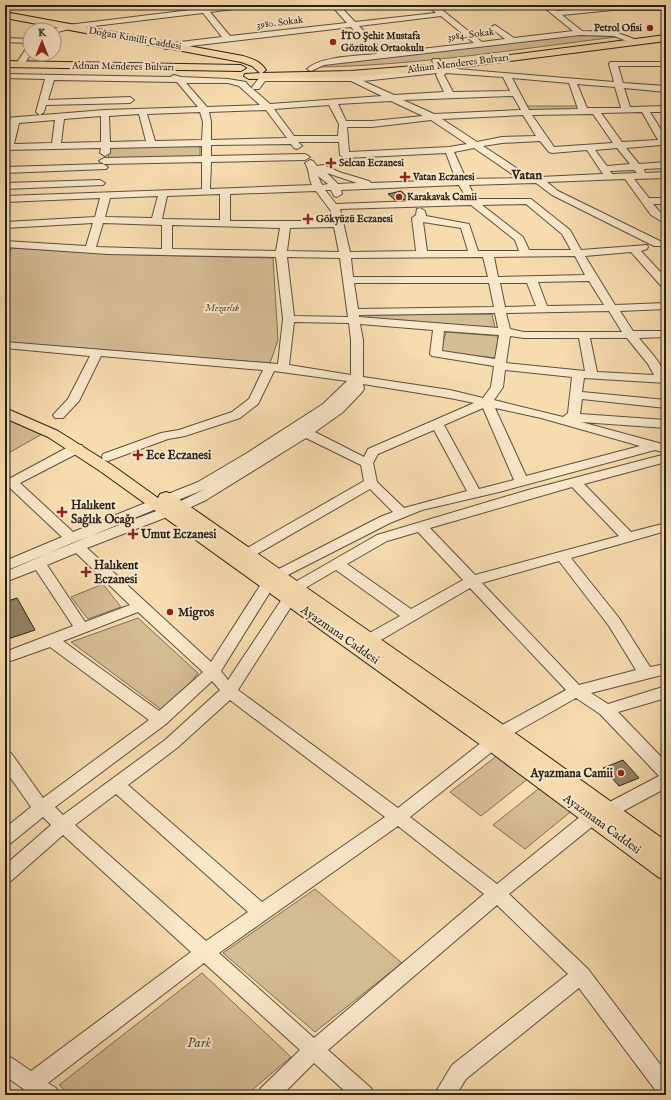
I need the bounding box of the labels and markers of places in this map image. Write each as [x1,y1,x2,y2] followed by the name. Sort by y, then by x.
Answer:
[594,22,642,35] place label: Petrol Ofisi
[645,23,655,33] marker: Petrol Ofisi
[341,29,425,55] place label: İTO Şehit Mustafa Gözütok Ortaokulu
[328,37,338,47] marker: İTO Şehit Mustafa Gözütok Ortaokulu
[339,157,404,170] place label: Selcan Eczanesi
[326,158,336,168] marker: Selcan Eczanesi
[412,171,475,184] place label: Vatan Eczanesi
[400,172,410,182] marker: Vatan Eczanesi
[407,191,477,204] place label: Karakavak Camii
[394,192,404,202] marker: Karakavak Camii
[316,213,393,226] place label: Gökyüzü Eczanesi
[303,214,313,224] marker: Gökyüzü Eczanesi
[146,448,212,463] place label: Ece Eczanesi
[133,450,143,460] marker: Ece Eczanesi
[71,498,135,528] place label: Halıkent Sağlık Ocağı
[56,506,68,518] marker: Halıkent Sağlık Ocağı
[140,527,217,542] place label: Umut Eczanesi
[128,529,138,539] marker: Umut Eczanesi
[94,558,139,587] place label: Halıkent Eczanesi
[81,567,91,577] marker: Halıkent Eczanesi
[178,605,215,621] place label: Migros
[165,607,175,617] marker: Migros
[530,766,614,782] place label: Ayazmana Camii
[616,768,626,778] marker: Ayazmana Camii

